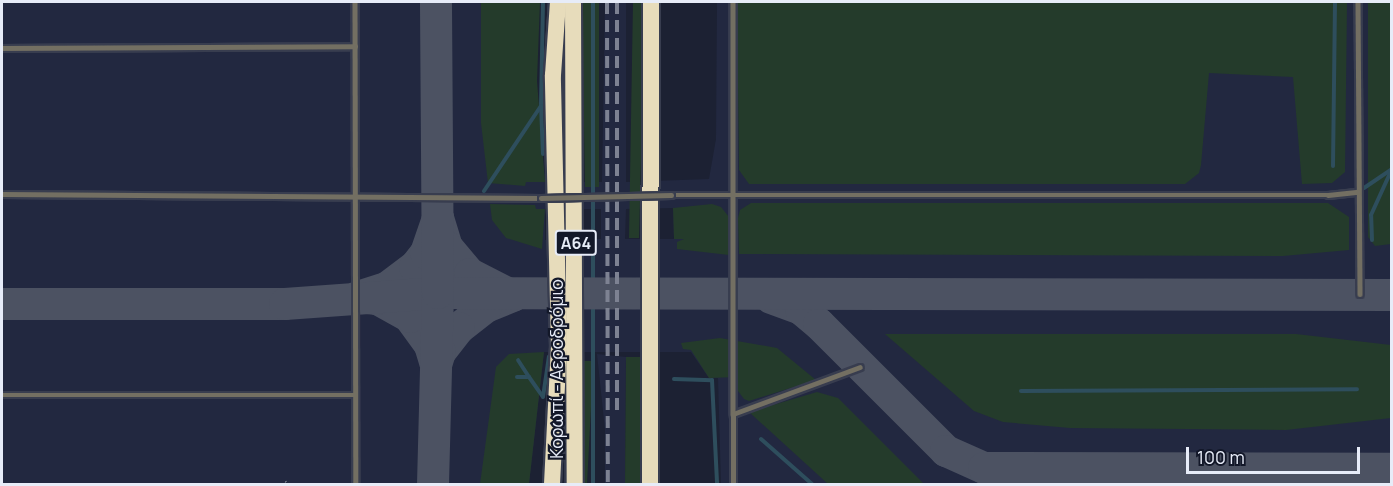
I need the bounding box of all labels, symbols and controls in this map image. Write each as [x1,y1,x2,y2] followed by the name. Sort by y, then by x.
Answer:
[554,230,598,256] road number: Α64
[545,279,567,459] street label: Κορωπί - Αεροδρόμιο
[1189,435,1363,473] scale bar
[1197,445,1245,469] text: 100 m

